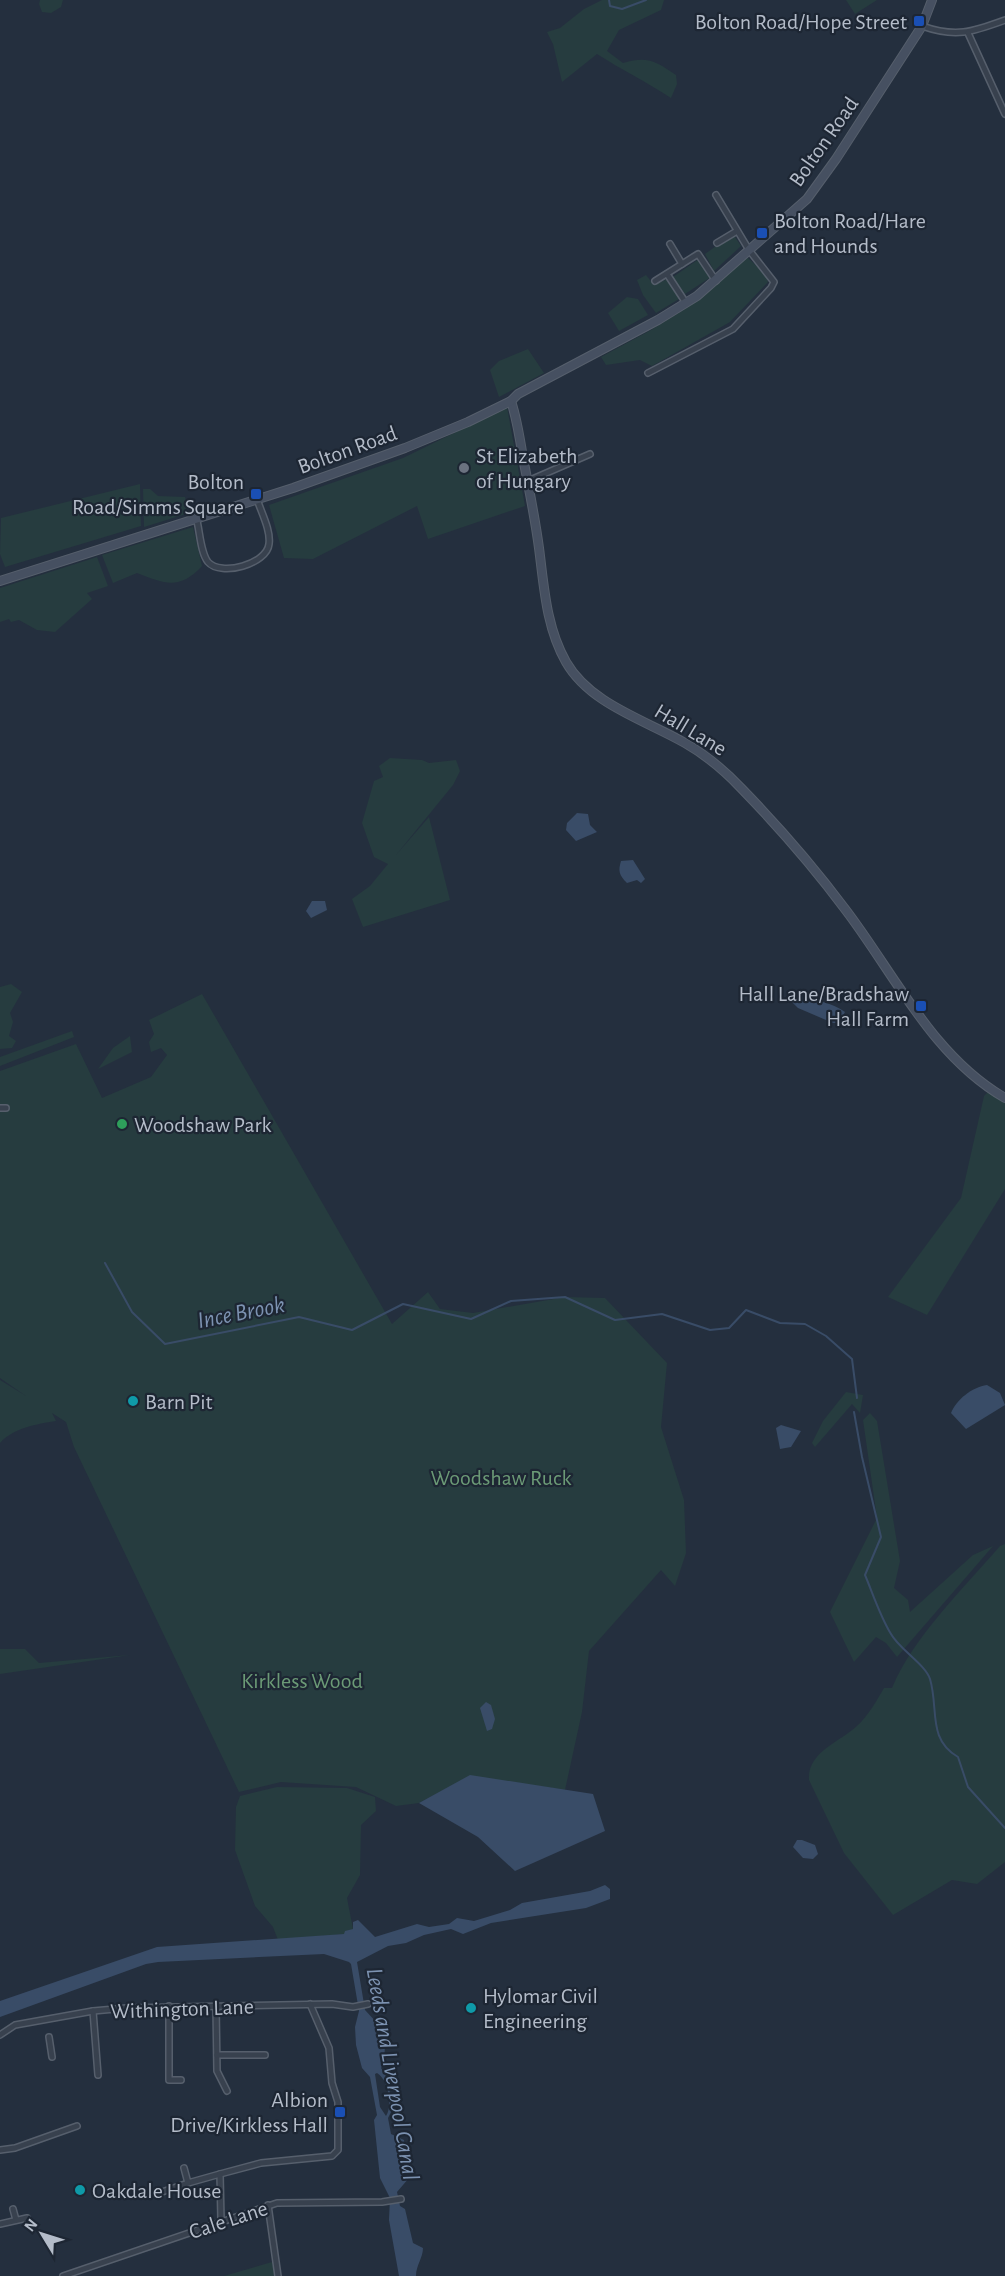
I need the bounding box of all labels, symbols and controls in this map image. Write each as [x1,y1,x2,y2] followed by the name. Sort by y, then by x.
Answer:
[695,11,907,33] place label: Bolton Road/Hope Street
[912,14,926,28] marker: Bolton Road/Hope Street
[785,93,863,190] street label: Bolton Road
[774,210,926,257] place label: Bolton Road/Hare and Hounds
[755,226,769,240] marker: Bolton Road/Hare and Hounds
[295,422,400,478] street label: Bolton Road
[476,445,578,492] place label: St Elizabeth of Hungary
[457,461,471,475] marker: St Elizabeth of Hungary
[72,471,244,518] place label: Bolton Road/Simms Square
[249,487,263,501] marker: Bolton Road/Simms Square
[651,700,730,760] street label: Hall Lane
[739,983,909,1030] place label: Hall Lane/Bradshaw Hall Farm
[914,999,928,1013] marker: Hall Lane/Bradshaw Hall Farm
[134,1114,272,1136] place label: Woodshaw Park
[115,1117,129,1131] marker: Woodshaw Park
[195,1293,287,1333] water label: Ince Brook
[145,1391,213,1413] place label: Barn Pit
[126,1394,140,1408] marker: Barn Pit
[430,1467,572,1489] park label: Woodshaw Ruck
[241,1670,363,1692] park label: Kirkless Wood
[361,1966,423,2182] water label: Leeds and Liverpool Canal
[483,1985,598,2032] place label: Hylomar Civil Engineering
[110,1995,254,2023] street label: Withington Lane
[464,2001,478,2015] marker: Hylomar Civil Engineering
[170,2089,328,2136] place label: Albion Drive/Kirkless Hall
[333,2105,347,2119] marker: Albion Drive/Kirkless Hall
[92,2180,222,2202] place label: Oakdale House
[73,2183,87,2197] marker: Oakdale House
[186,2197,270,2243] street label: Cale Lane
[12,2204,72,2264] north arrow
[21,2216,41,2235] text: N

